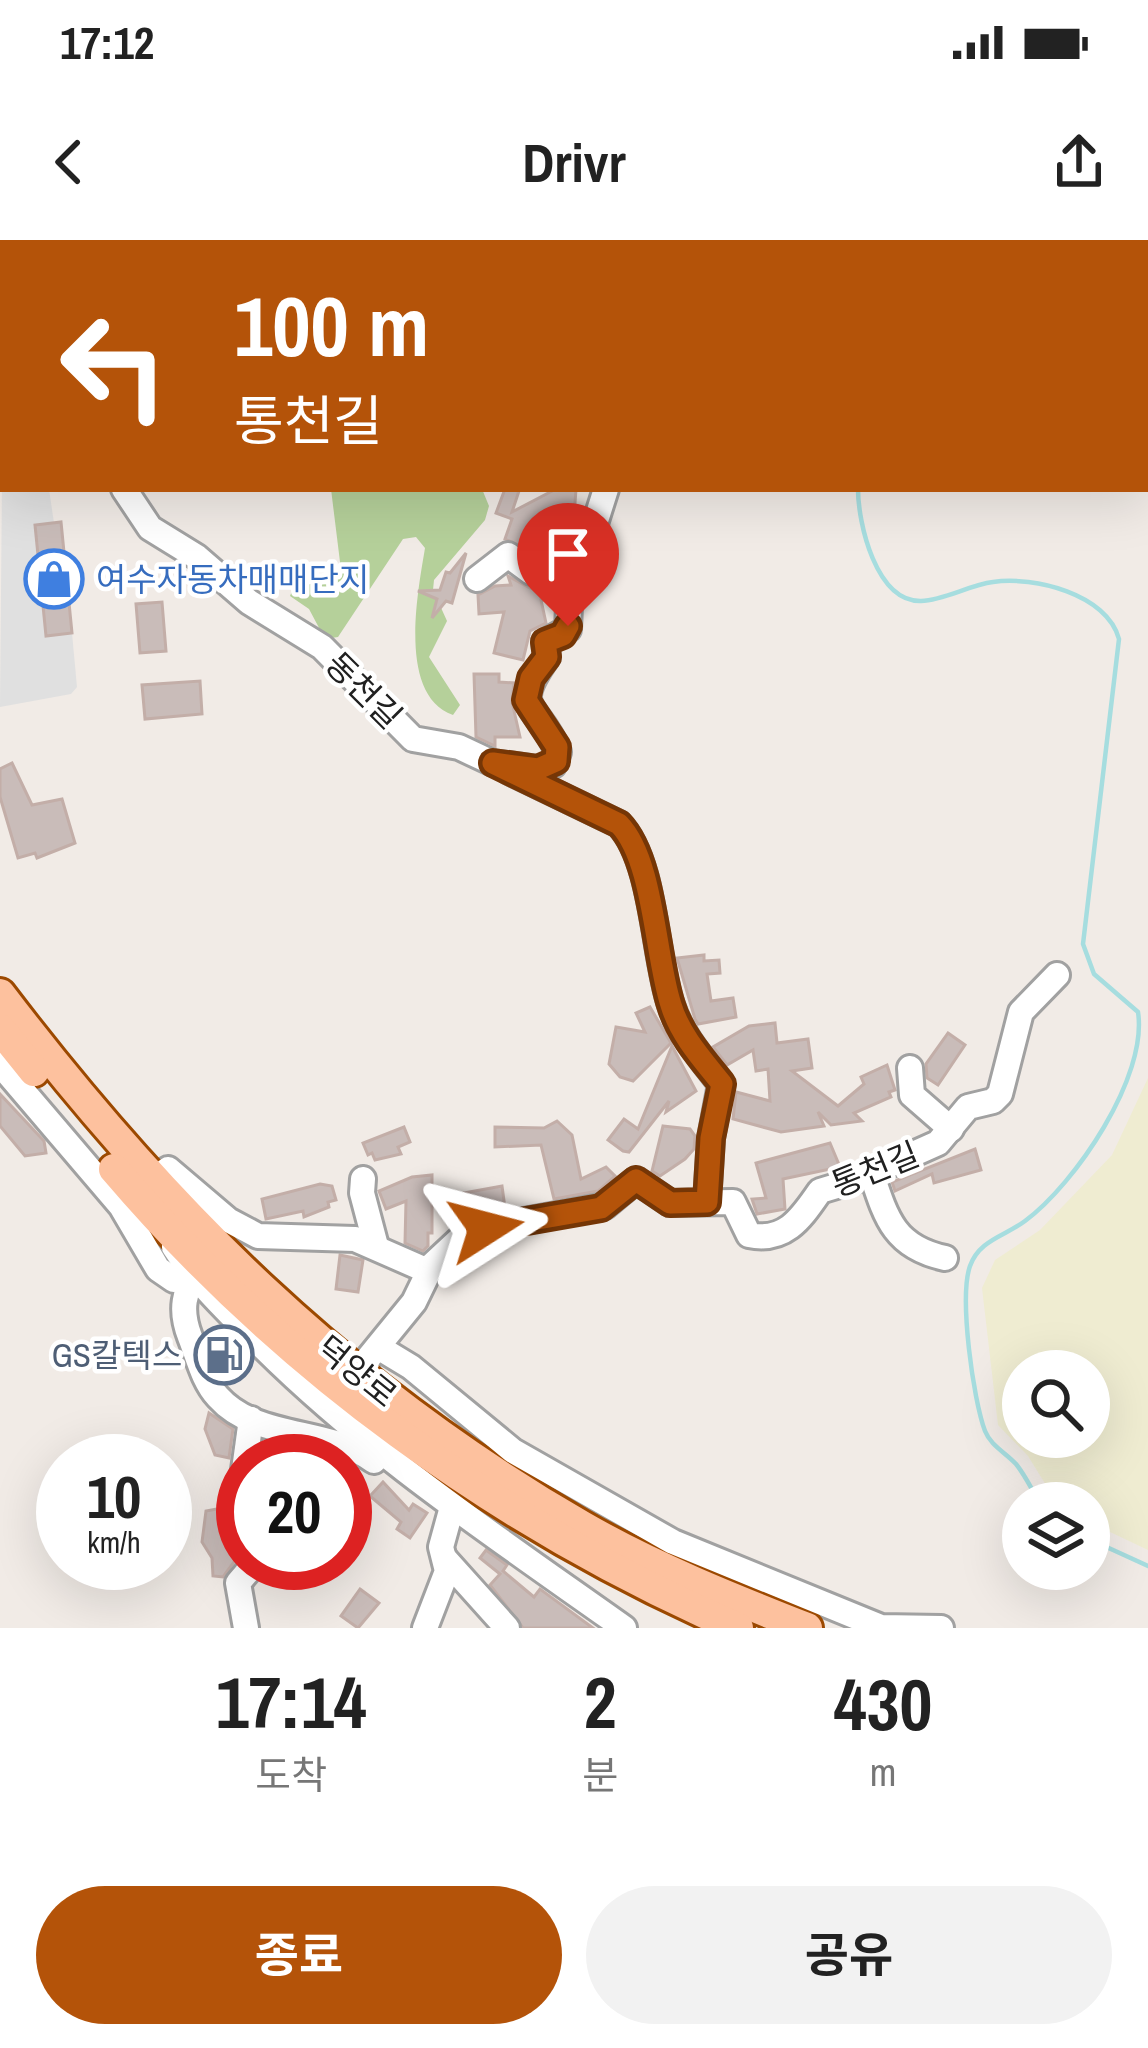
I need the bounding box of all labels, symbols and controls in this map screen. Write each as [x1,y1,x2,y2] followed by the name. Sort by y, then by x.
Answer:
[60,12,154,73] text: 17:12
[522,126,626,199] text: Drivr
[36,129,102,195] icon: back
[1046,129,1112,195] icon: share
[234,269,429,382] text: 100 m
[36,288,192,444] icon: left
[234,384,383,457] text: 통천길
[517,503,619,626] pin
[535,521,601,587] icon: arrive
[23,548,85,610] shop icon: 여수자동차매매단지
[96,557,369,601] place label: 여수자동차매매단지
[316,642,412,738] street label: 동천길
[825,1132,925,1206] street label: 통천길
[423,1165,549,1291] position arrow
[193,1324,255,1386] fuel station icon: GS칼텍스
[308,1325,406,1417] street label: 덕양로
[52,1333,182,1377] place label: GS칼텍스
[1002,1350,1110,1590] map controls
[1002,1350,1110,1458] button: search
[216,1434,372,1590] speed limit sign: 20
[87,1456,141,1537] text: 10
[1002,1482,1110,1590] button: layers
[87,1522,141,1562] text: km/h
[216,1653,367,1750] text: 17:14
[584,1653,617,1750] text: 2
[834,1655,932,1752] text: 430
[870,1746,896,1798] text: m
[255,1749,327,1801] text: 도착
[582,1749,618,1801] text: 분
[36,1886,562,2024] button: 종료
[586,1886,1112,2024] button: 공유

